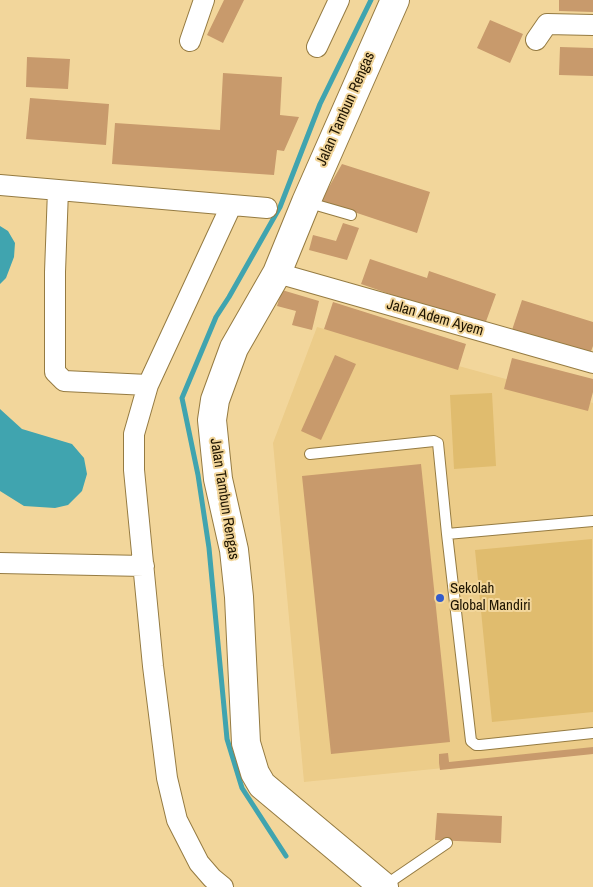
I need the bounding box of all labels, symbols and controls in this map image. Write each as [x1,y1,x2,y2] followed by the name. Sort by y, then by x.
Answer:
[313,49,379,169] street label: Jalan Tambun Rengas
[385,296,485,340] street label: Jalan Adem Ayem
[206,437,242,561] street label: Jalan Tambun Rengas
[450,580,531,615] place label: Sekolah Global Mandiri
[434,592,446,604] marker: Sekolah Global Mandiri

